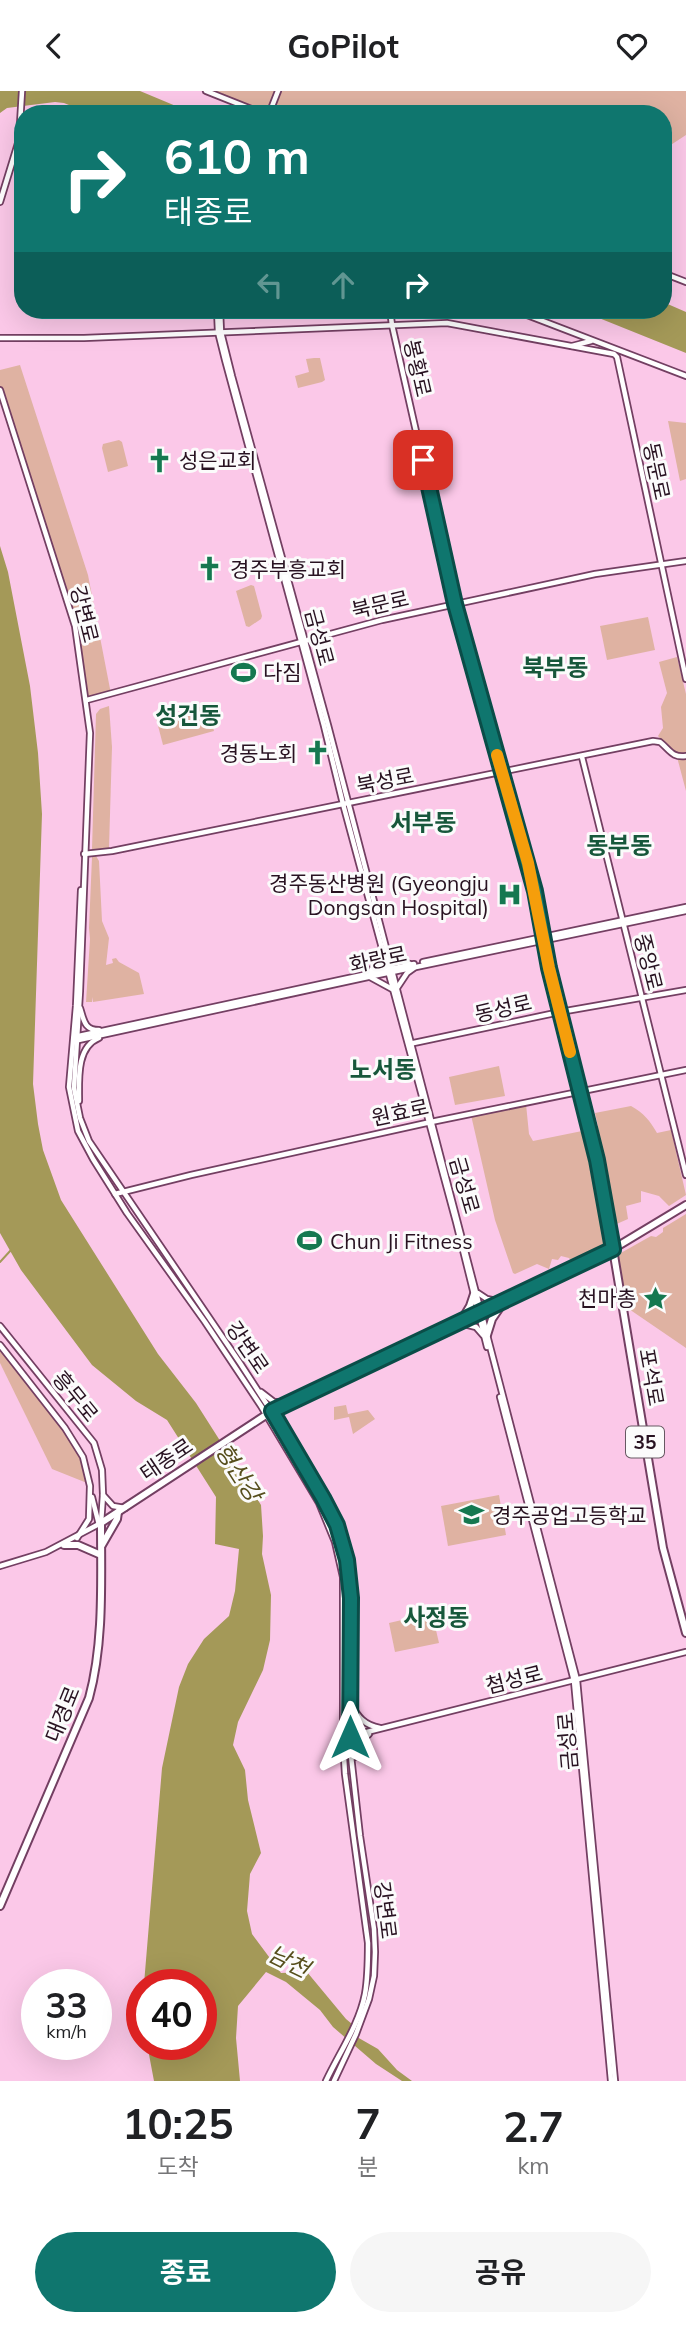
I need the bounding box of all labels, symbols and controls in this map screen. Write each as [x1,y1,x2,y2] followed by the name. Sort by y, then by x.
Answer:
[287,26,399,66] text: GoPilot
[35,27,73,65] icon: back
[613,27,651,65] icon: heart
[164,125,310,186] text: 610 m
[49,133,140,224] icon: right
[164,191,252,231] text: 태종로
[251,266,289,304] icon: left
[324,266,362,304] icon: ahead
[397,266,435,304] icon: right
[399,337,437,399] street label: 봉황로
[393,430,453,490] pin
[638,440,676,502] street label: 동문로
[404,441,442,479] icon: arrive
[145,446,173,474] church icon: 성은교회
[179,447,256,473] place label: 성은교회
[196,555,224,583] church icon: 경주부흥교회
[230,556,346,582] place label: 경주부흥교회
[65,583,105,645] street label: 강변로
[349,585,411,623] street label: 북문로
[300,606,340,668] street label: 금성로
[522,652,588,682] district label: 북부동
[229,658,257,686] sports icon: 다짐
[263,659,302,685] place label: 다짐
[155,700,221,730] district label: 성건동
[303,739,331,767] church icon: 경동노회
[220,740,297,766] place label: 경동노회
[354,762,416,798] street label: 북성로
[390,807,456,837] district label: 서부동
[586,830,652,860] district label: 동부동
[269,870,489,920] place label: 경주동산병원 (Gyeongju Dongsan Hospital)
[495,881,523,909] hospital icon: 경주동산병원 (Gyeongju Dongsan Hospital)
[629,931,669,993] street label: 중앙로
[347,940,409,978] street label: 화랑로
[472,989,534,1027] street label: 동성로
[350,1054,416,1084] district label: 노서동
[369,1093,431,1131] street label: 원효로
[445,1154,485,1216] street label: 금성로
[296,1227,324,1255] sports icon: Chun Ji Fitness
[330,1228,473,1254] place label: Chun Ji Fitness
[642,1284,670,1312] place icon: 천마총
[578,1285,636,1311] place label: 천마총
[221,1316,275,1378] street label: 강변로
[634,1346,670,1408] street label: 포석로
[48,1365,104,1427] street label: 흥무로
[626,1427,664,1457] road number: 35
[135,1432,197,1486] street label: 태종로
[210,1437,270,1509] water label: 형산강
[458,1501,486,1529] school or university icon: 경주공업고등학교
[492,1502,647,1528] place label: 경주공업고등학교
[403,1602,469,1632] district label: 사정동
[483,1659,545,1699] street label: 첨성로
[39,1682,85,1746] street label: 대경로
[313,1700,387,1774] position arrow
[552,1711,582,1771] street label: 금성로
[370,1880,402,1940] street label: 강변로
[264,1939,317,1985] water label: 남천
[126,1969,217,2060] speed limit sign: 40
[45,1983,88,2027] text: 33
[46,2020,87,2043] text: km/h
[122,2097,233,2150] text: 10:25
[356,2097,381,2150] text: 7
[503,2100,564,2153] text: 2.7
[517,2151,549,2180] text: km
[157,2152,199,2181] text: 도착
[358,2152,379,2181] text: 분
[35,2232,336,2312] button: 종료
[350,2232,651,2312] button: 공유

